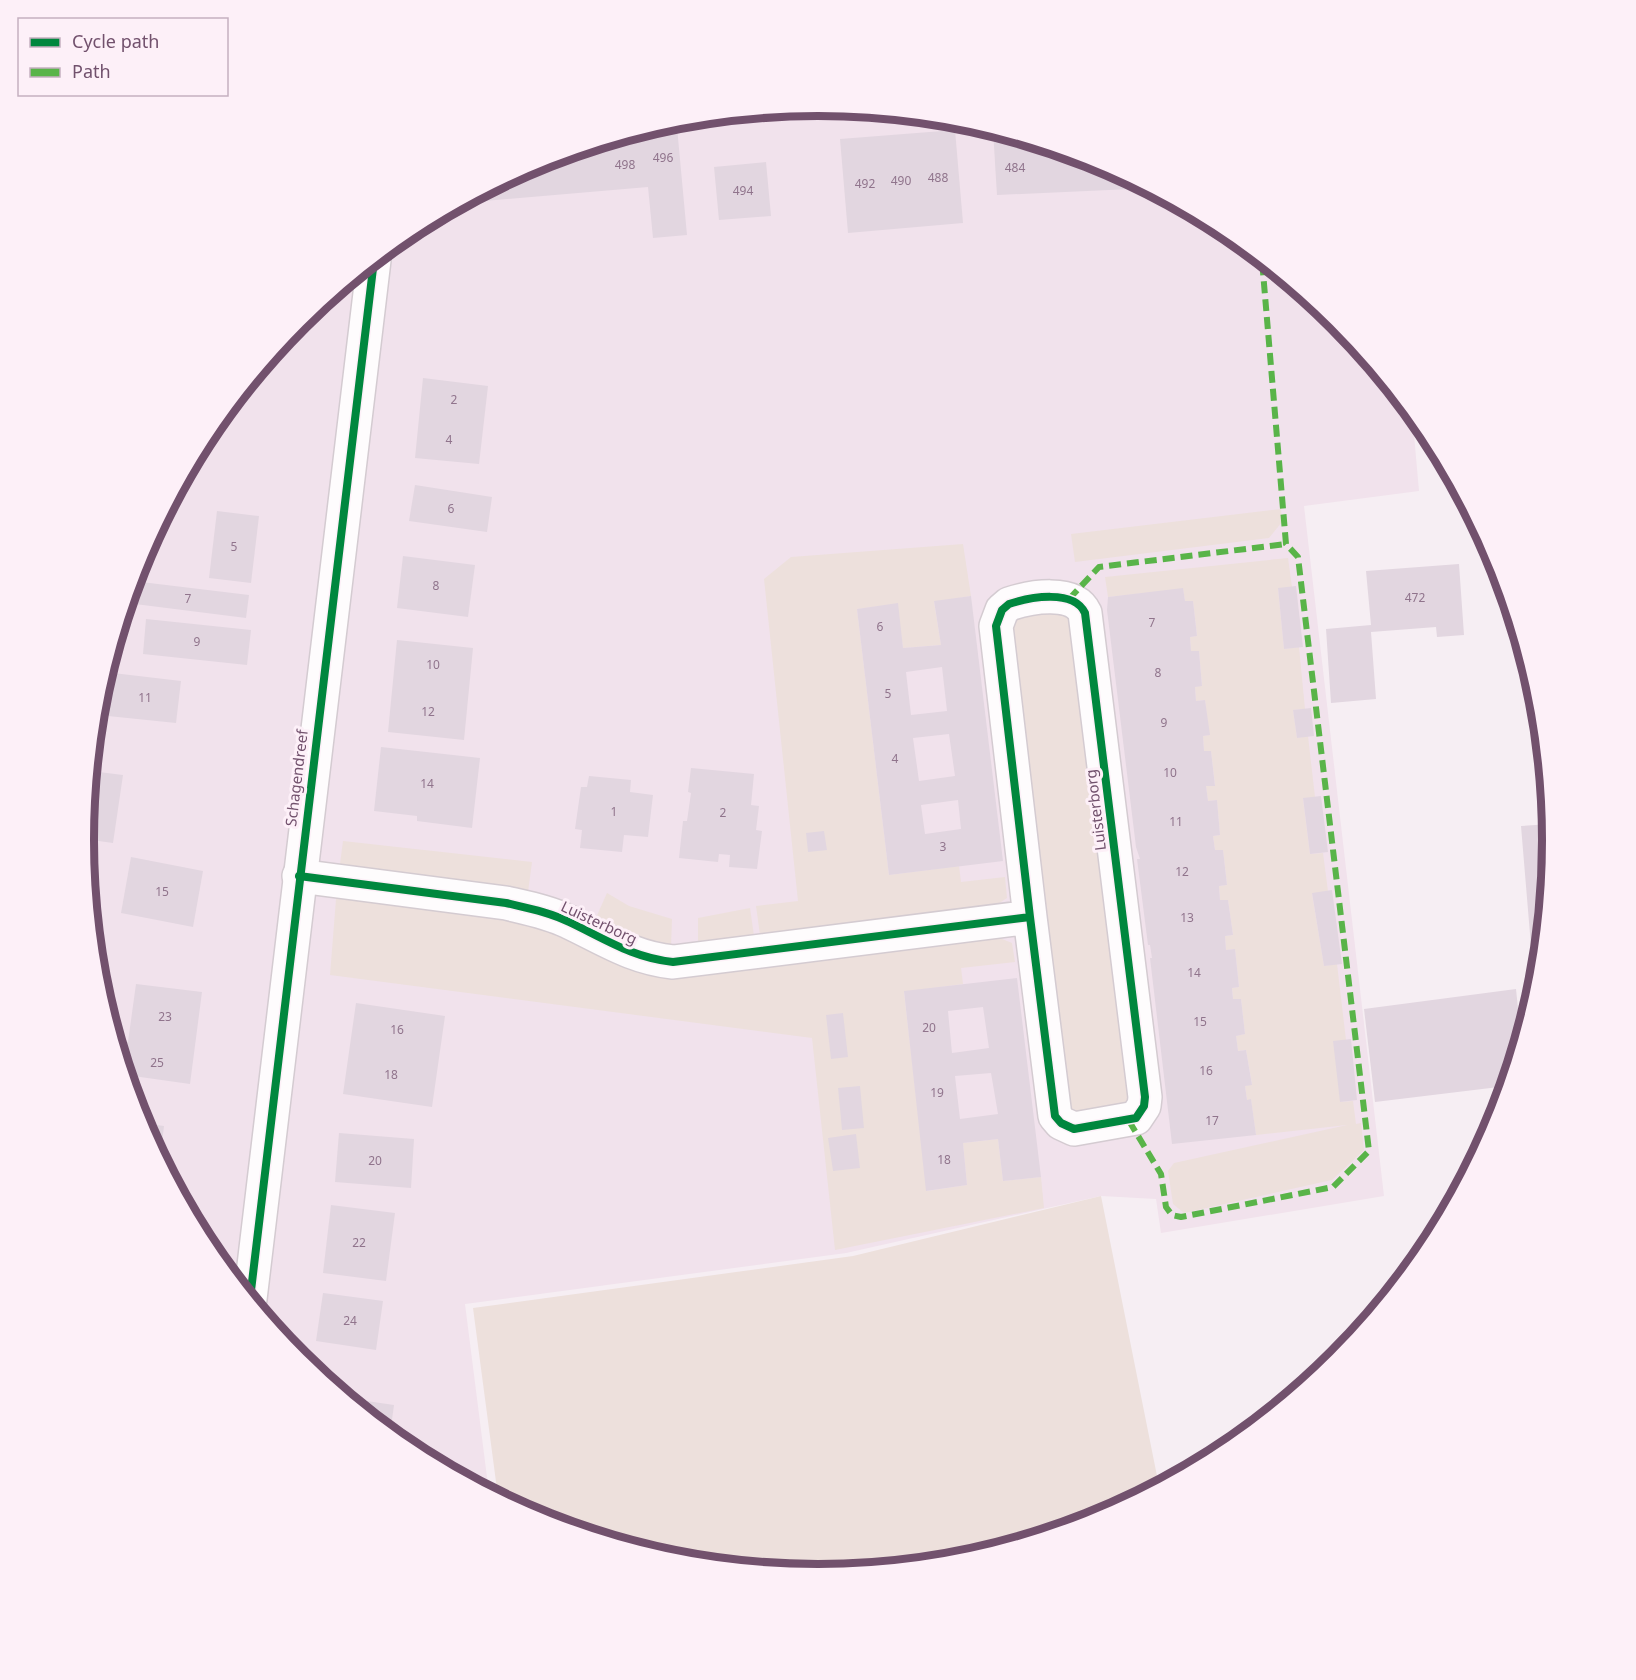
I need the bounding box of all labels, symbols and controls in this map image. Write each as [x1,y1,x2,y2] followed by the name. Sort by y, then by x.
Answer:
[18,18,228,96] legend
[72,29,159,53] text: Cycle path
[72,59,111,83] text: Path
[653,149,673,166] house number: 496
[615,156,635,173] house number: 498
[1005,159,1025,176] house number: 484
[928,169,948,186] house number: 488
[891,172,911,189] house number: 490
[855,175,875,192] house number: 492
[733,182,753,199] house number: 494
[451,391,458,408] house number: 2
[446,431,453,448] house number: 4
[448,500,455,517] house number: 6
[231,538,238,555] house number: 5
[433,577,440,594] house number: 8
[1405,589,1425,606] house number: 472
[185,590,192,607] house number: 7
[1149,614,1156,631] house number: 7
[877,618,884,635] house number: 6
[194,633,201,650] house number: 9
[426,656,440,673] house number: 10
[1155,664,1162,681] house number: 8
[885,685,892,702] house number: 5
[138,689,152,706] house number: 11
[421,703,435,720] house number: 12
[1161,714,1168,731] house number: 9
[280,728,312,827] street label: Schagendreef
[892,750,899,767] house number: 4
[1163,764,1177,781] house number: 10
[1080,768,1110,852] street label: Luisterborg
[420,775,434,792] house number: 14
[611,803,617,820] house number: 1
[720,804,727,821] house number: 2
[1169,813,1183,830] house number: 11
[940,838,947,855] house number: 3
[1175,863,1189,880] house number: 12
[155,883,169,900] house number: 15
[558,896,641,948] street label: Luisterborg
[1180,909,1194,926] house number: 13
[1187,964,1201,981] house number: 14
[158,1008,172,1025] house number: 23
[1193,1013,1207,1030] house number: 15
[922,1019,936,1036] house number: 20
[390,1021,404,1038] house number: 16
[150,1054,164,1071] house number: 25
[1199,1062,1213,1079] house number: 16
[384,1066,398,1083] house number: 18
[930,1084,944,1101] house number: 19
[1205,1112,1219,1129] house number: 17
[937,1151,951,1168] house number: 18
[368,1152,382,1169] house number: 20
[352,1234,366,1251] house number: 22
[343,1312,357,1329] house number: 24

